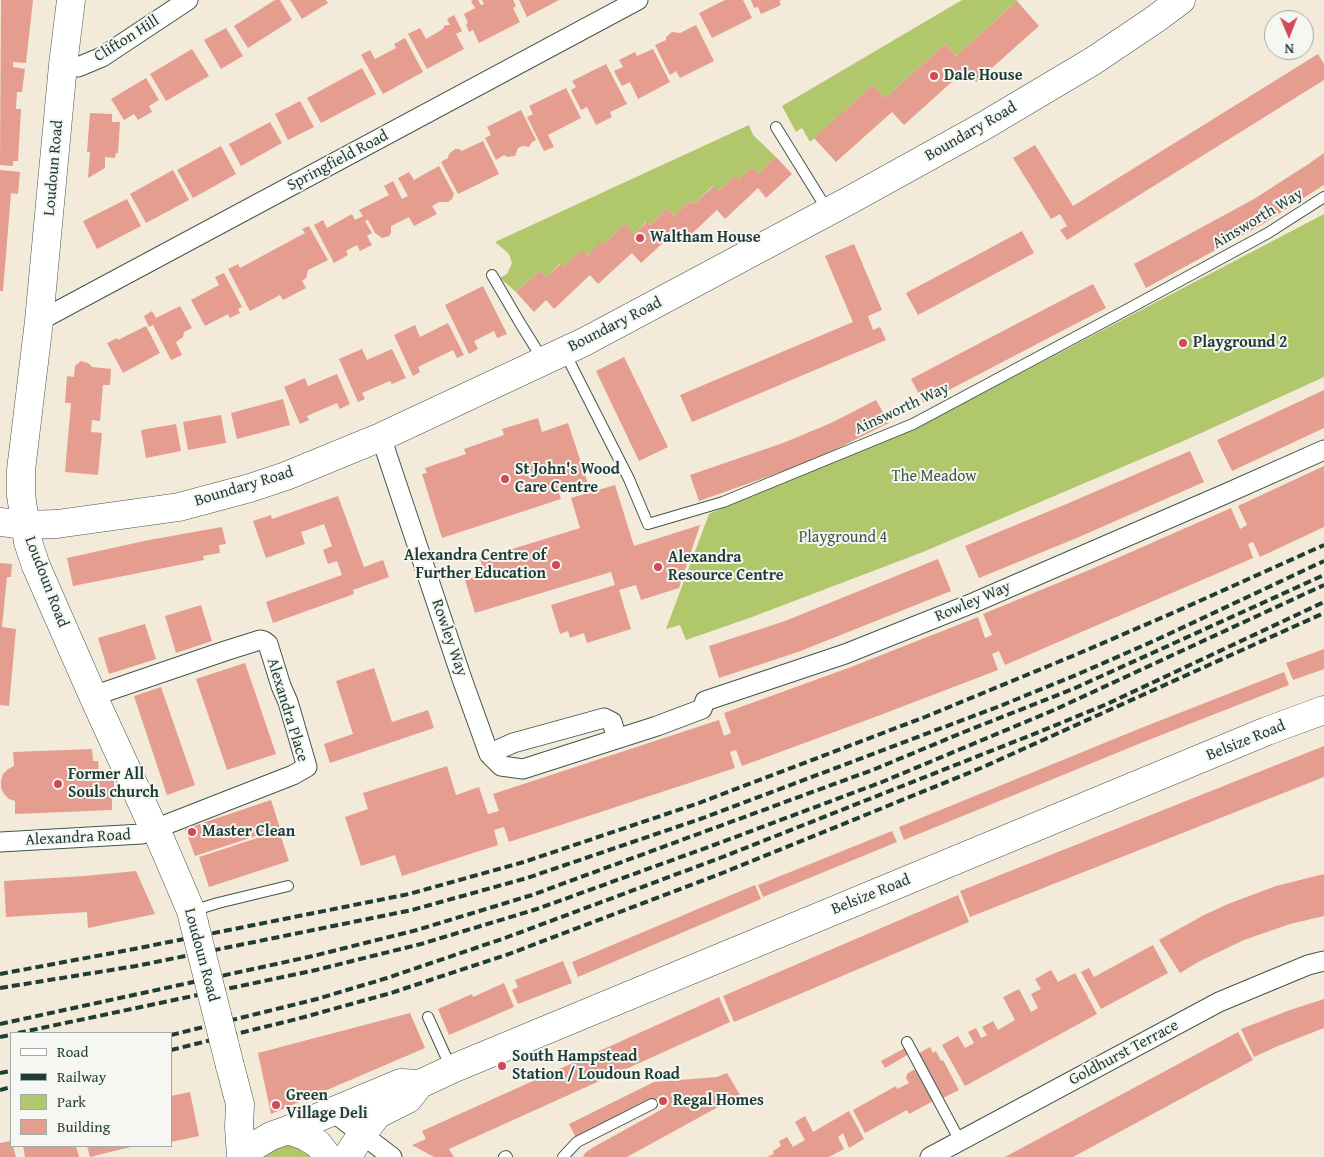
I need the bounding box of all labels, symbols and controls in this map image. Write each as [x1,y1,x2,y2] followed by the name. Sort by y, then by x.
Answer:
[1264,10,1314,60] north arrow
[91,11,163,67] street label: Clifton Hill
[1284,39,1294,59] text: N
[944,66,1022,86] place label: Dale House
[928,70,940,82] marker: Dale House
[922,98,1020,166] street label: Boundary Road
[40,119,68,217] street label: Loudoun Road
[284,126,392,196] street label: Springfield Road
[1209,184,1307,254] street label: Ainsworth Way
[650,228,761,248] place label: Waltham House
[634,232,646,244] marker: Waltham House
[565,293,665,357] street label: Boundary Road
[1193,333,1287,353] place label: Playground 2
[1177,337,1189,349] marker: Playground 2
[852,379,952,439] street label: Ainsworth Way
[515,460,620,498] place label: St John's Wood Care Centre
[192,463,296,511] street label: Boundary Road
[892,467,976,487] park label: The Meadow
[499,473,511,485] marker: St John's Wood Care Centre
[799,528,887,548] park label: Playground 4
[20,534,72,630] street label: Loudoun Road
[404,546,546,584] place label: Alexandra Centre of Further Education
[668,548,784,586] place label: Alexandra Resource Centre
[550,559,562,571] marker: Alexandra Centre of Further Education
[652,561,664,573] marker: Alexandra Resource Centre
[932,577,1014,627] street label: Rowley Way
[427,597,471,679] street label: Rowley Way
[262,656,312,764] street label: Alexandra Place
[1204,716,1288,766] street label: Belsize Road
[68,765,159,803] place label: Former All Souls church
[52,778,64,790] marker: Former All Souls church
[202,822,295,842] place label: Master Clean
[25,826,131,850] street label: Alexandra Road
[186,826,198,838] marker: Master Clean
[829,870,913,920] street label: Belsize Road
[179,906,223,1004] street label: Loudoun Road
[1066,1016,1182,1090] street label: Goldhurst Terrace
[10,1032,172,1147] legend
[57,1041,88,1062] text: Road
[512,1047,680,1085] place label: South Hampstead Station / Loudoun Road
[496,1060,508,1072] marker: South Hampstead Station / Loudoun Road
[57,1066,106,1087] text: Railway
[286,1086,368,1124] place label: Green Village Deli
[57,1091,86,1112] text: Park
[673,1091,764,1111] place label: Regal Homes
[657,1095,669,1107] marker: Regal Homes
[270,1099,282,1111] marker: Green Village Deli
[57,1116,110,1137] text: Building

